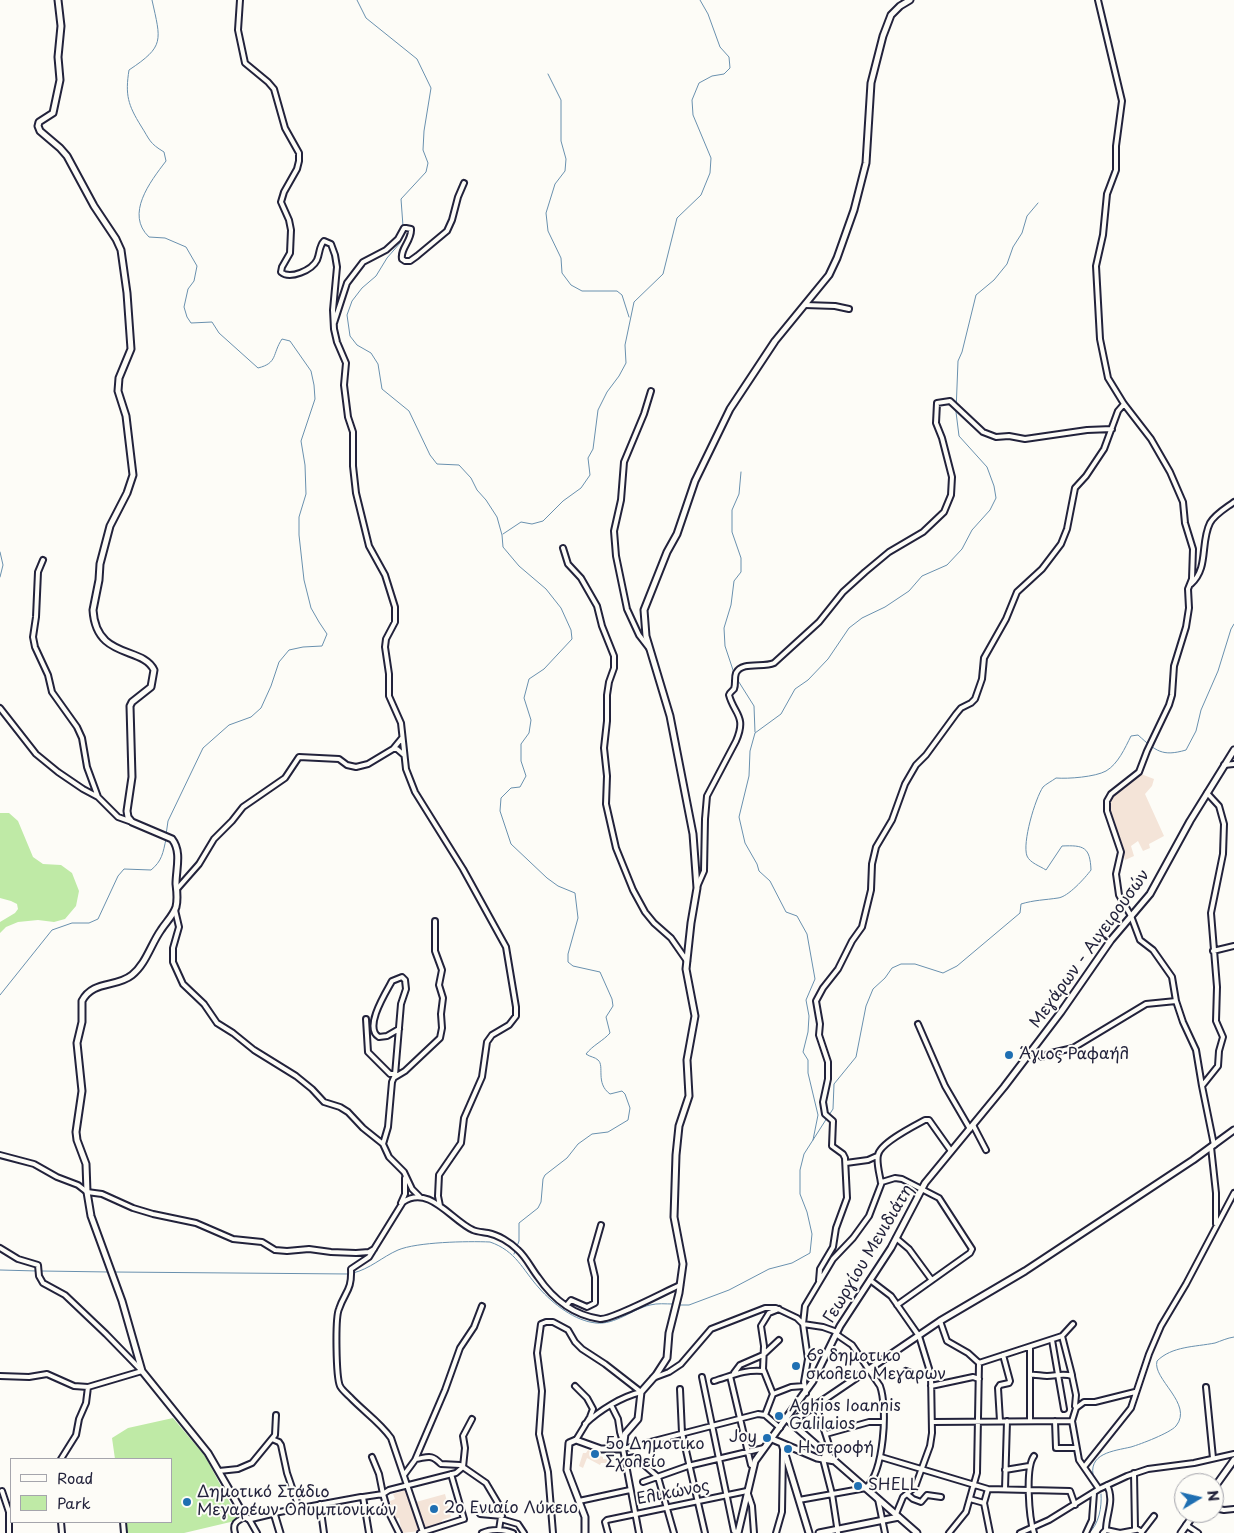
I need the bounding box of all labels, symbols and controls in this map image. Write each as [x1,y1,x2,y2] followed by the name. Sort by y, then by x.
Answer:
[1026,866,1154,1032] street label: Μεγάρων - Αιγειρουσών
[1019,1045,1129,1065] place label: Άγιος Ραφαήλ
[1003,1049,1015,1061] marker: Άγιος Ραφαήλ
[820,1181,918,1327] street label: Γεωργίου Μενιδιάτη
[806,1347,946,1385] place label: 6° δημοτικο σκολειο Μεγαρων
[790,1360,802,1372] marker: 6° δημοτικο σκολειο Μεγαρων
[789,1397,901,1435] place label: Aghios Ioannis Galilaios
[773,1410,785,1422] marker: Aghios Ioannis Galilaios
[729,1428,757,1448] place label: Joy
[761,1432,773,1444] marker: Joy
[605,1435,704,1473] place label: 5o Δημοτικο Σχολείο
[798,1439,874,1459] place label: Η στροφή
[782,1443,794,1455] marker: Η στροφή
[589,1448,601,1460] marker: 5o Δημοτικο Σχολείο
[10,1458,172,1523] legend
[57,1466,93,1489] text: Road
[1174,1473,1224,1523] north arrow
[868,1476,919,1496] place label: SHELL
[635,1477,711,1509] street label: Ελικώνος
[852,1480,864,1492] marker: SHELL
[197,1483,397,1521] place label: Δημοτικό Στάδιο Μεγαρέων Ολυμπιονικών
[1202,1489,1225,1503] text: N
[57,1491,91,1514] text: Park
[181,1496,193,1508] marker: Δημοτικό Στάδιο Μεγαρέων Ολυμπιονικών
[444,1499,578,1519] place label: 2ο Ενιαίο Λύκειο
[428,1503,440,1515] marker: 2ο Ενιαίο Λύκειο

